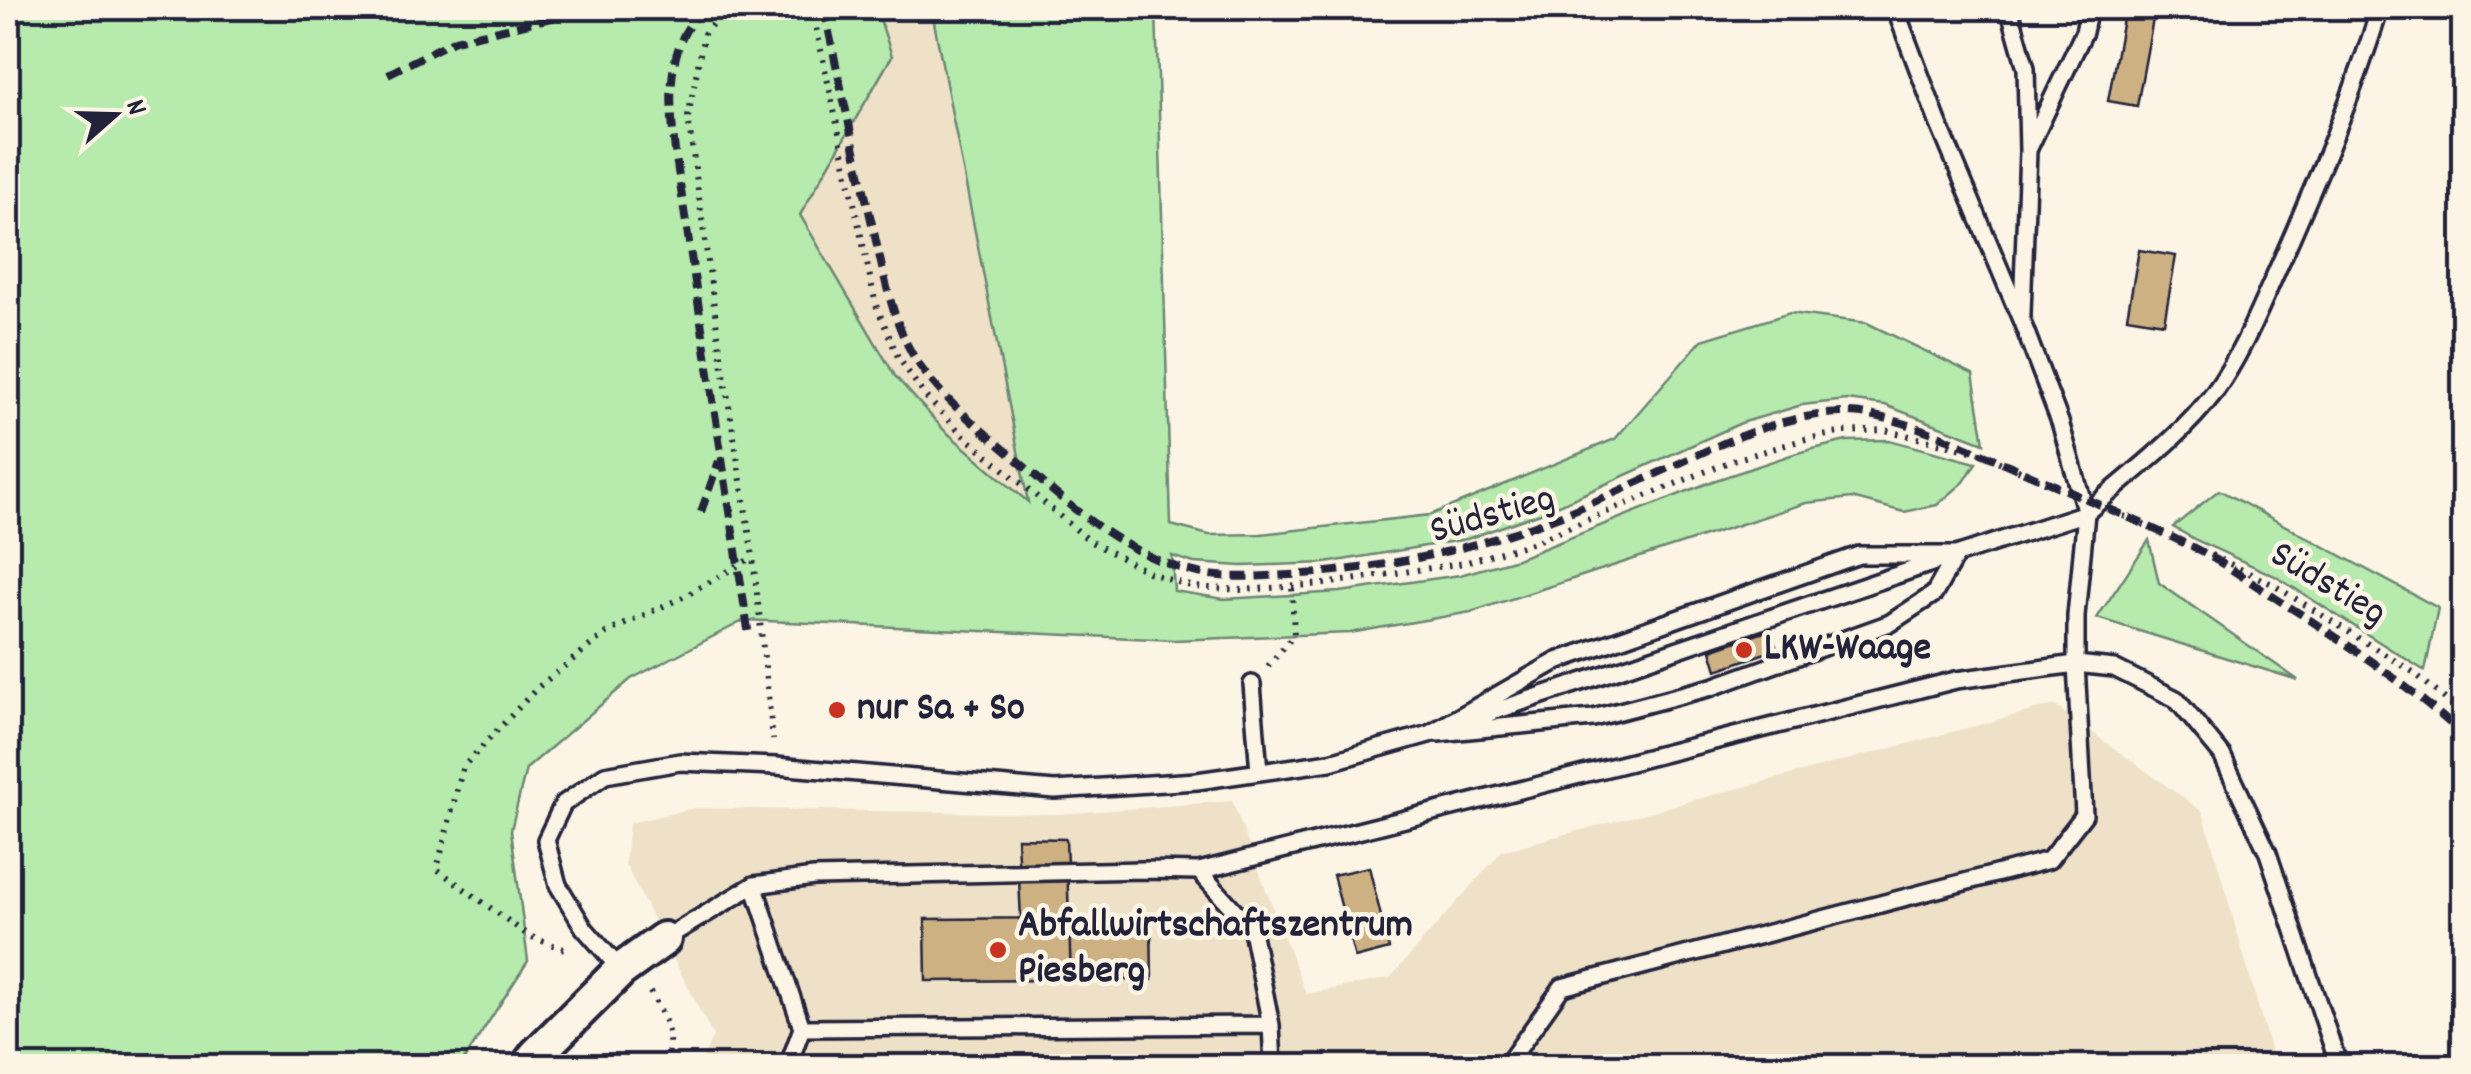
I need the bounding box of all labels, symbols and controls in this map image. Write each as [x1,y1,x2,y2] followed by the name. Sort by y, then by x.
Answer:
[65,65,165,165] north arrow
[113,95,155,122] text: N
[1424,472,1562,562] street label: Südstieg
[2258,529,2396,643] street label: Südstieg
[1764,622,1931,679] place label: LKW-Waage
[1733,639,1755,661] marker: LKW-Waage
[857,682,1025,739] place label: nur Sa + So
[826,699,848,721] marker: nur Sa + So
[1018,899,1413,1002] place label: Abfallwirtschaftszentrum Piesberg
[987,939,1009,961] marker: Abfallwirtschaftszentrum Piesberg

